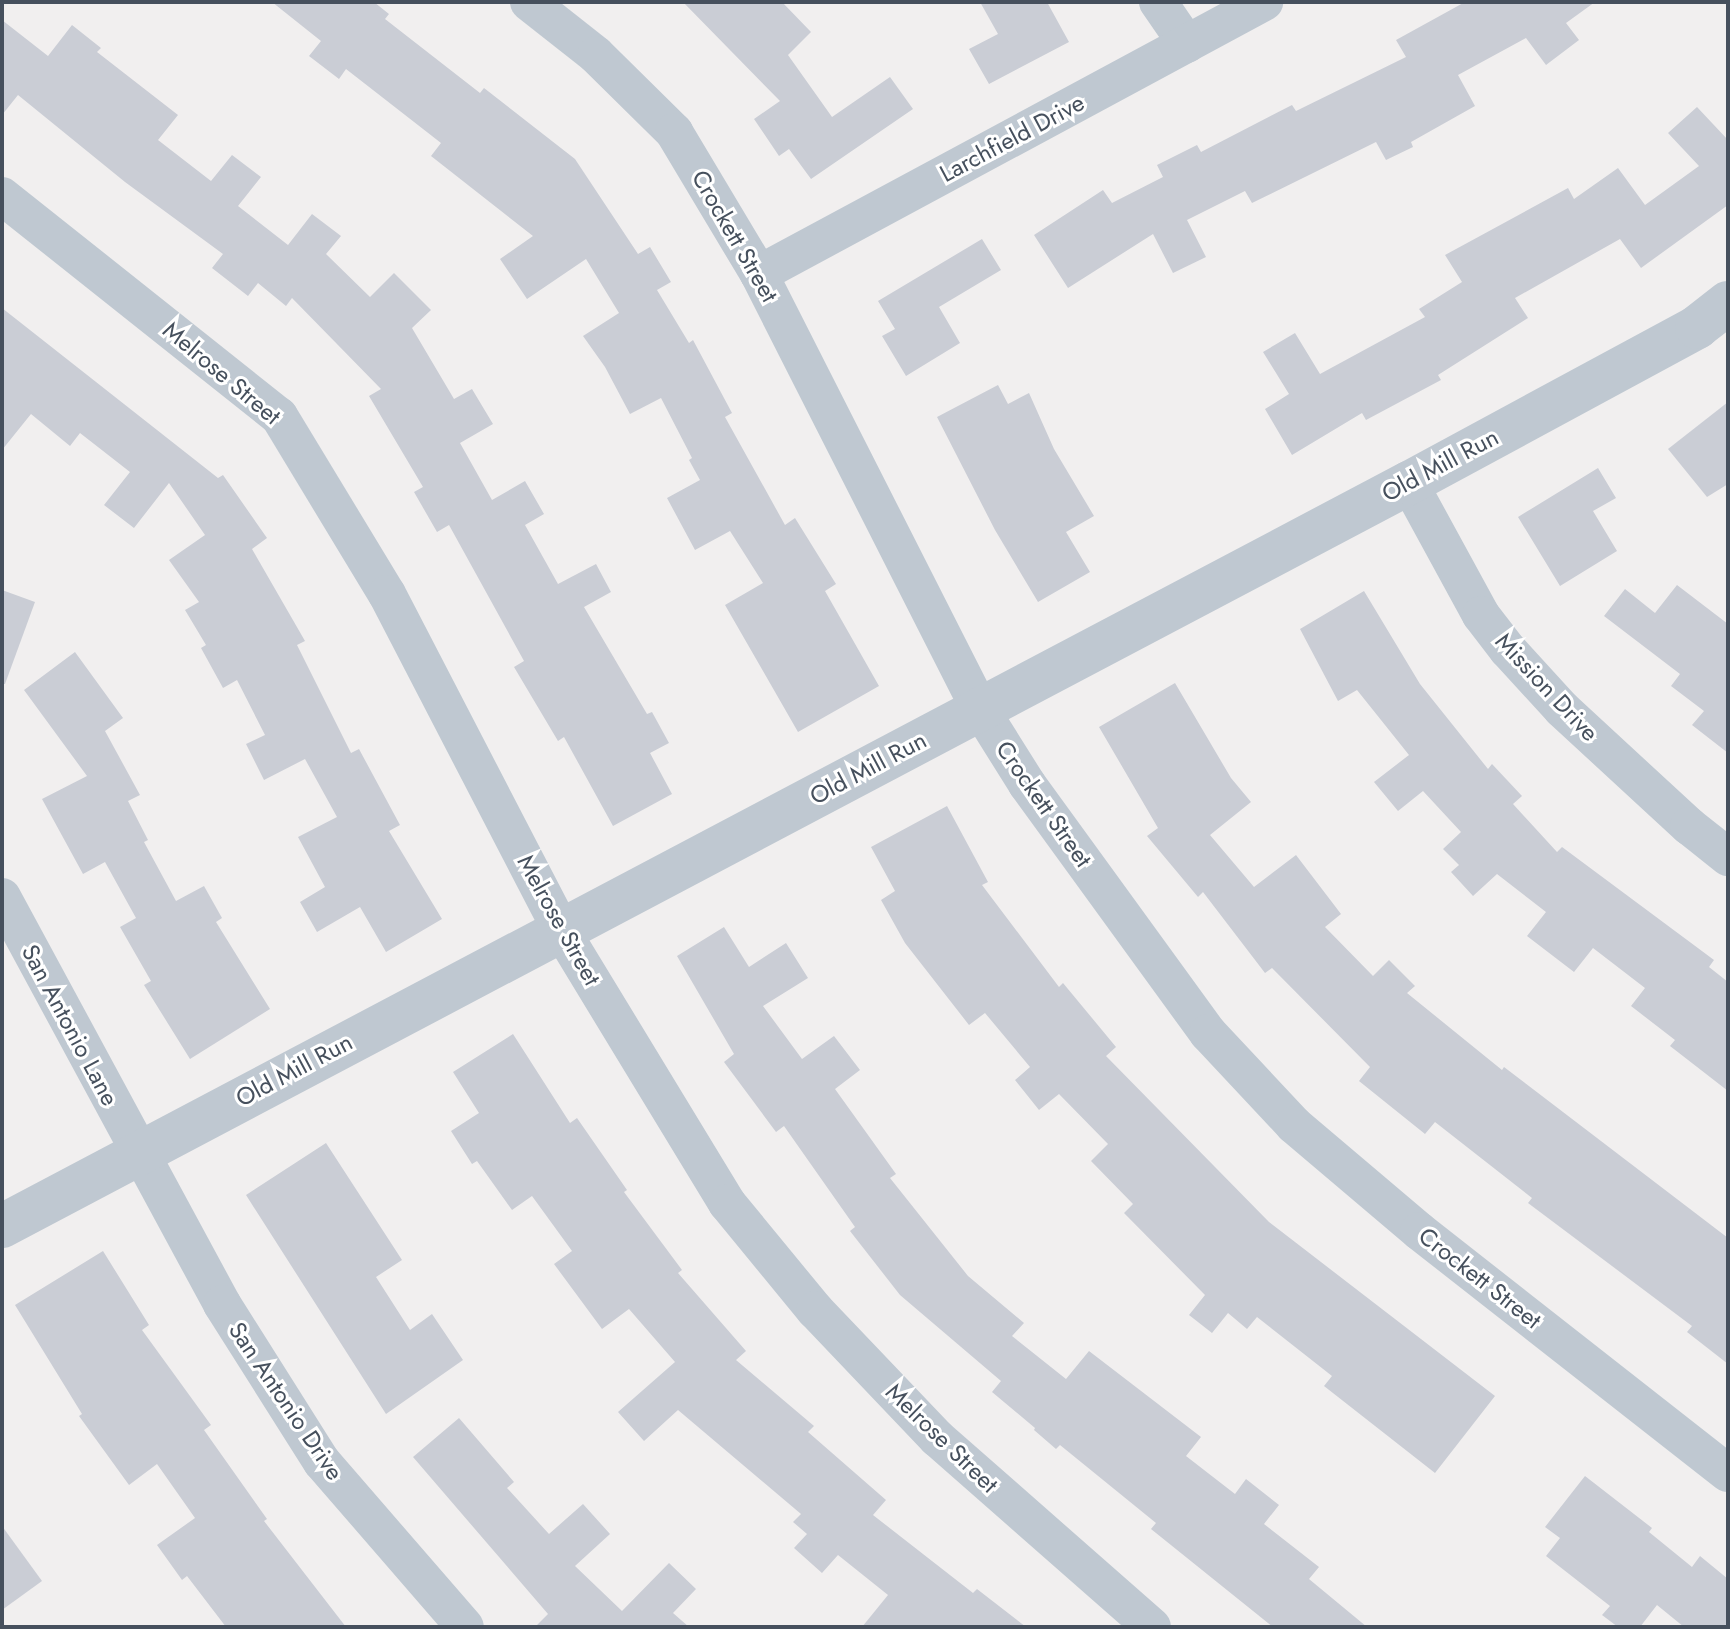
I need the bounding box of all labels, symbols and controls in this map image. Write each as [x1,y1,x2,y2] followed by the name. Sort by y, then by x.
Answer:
[935,88,1089,188] street label: Larchfield Drive
[686,165,784,307] street label: Crockett Street
[157,315,287,431] street label: Melrose Street
[1377,422,1503,508] street label: Old Mill Run
[1490,627,1604,747] street label: Mission Drive
[805,725,931,811] street label: Old Mill Run
[990,735,1098,873] street label: Crockett Street
[511,850,607,990] street label: Melrose Street
[15,940,125,1110] street label: San Antonio Lane
[231,1027,357,1113] street label: Old Mill Run
[1413,1221,1547,1335] street label: Crockett Street
[223,1317,349,1485] street label: San Antonio Drive
[880,1377,1004,1499] street label: Melrose Street

